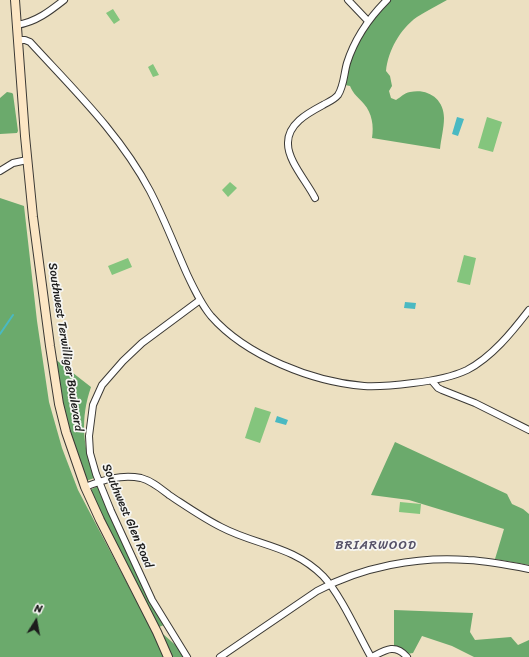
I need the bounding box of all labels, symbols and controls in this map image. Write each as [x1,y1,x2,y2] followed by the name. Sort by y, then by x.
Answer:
[45,262,85,432] street label: Southwest Terwilliger Boulevard
[99,462,155,570] street label: Southwest Glen Road
[335,538,417,554] district label: BRIARWOOD
[33,599,44,619] text: N
[16,601,56,641] north arrow

